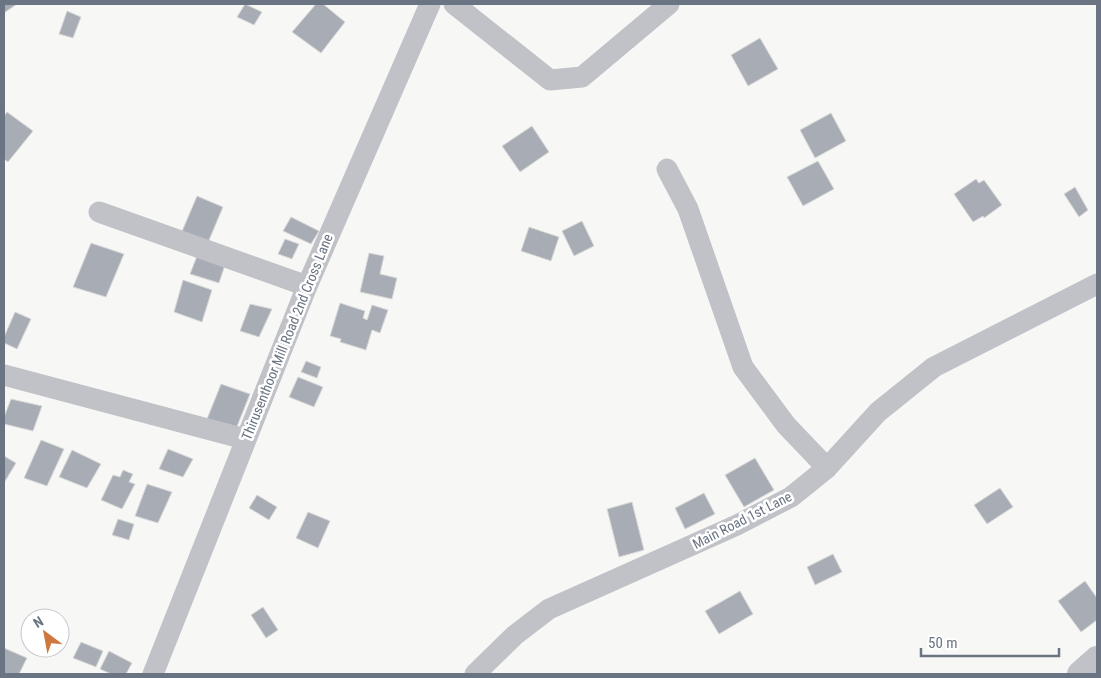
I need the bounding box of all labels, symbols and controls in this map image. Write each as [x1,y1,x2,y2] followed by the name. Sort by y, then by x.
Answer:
[238,231,336,442] street label: Thirusenthoor Mill Road 2nd Cross Lane
[690,488,795,552] street label: Main Road 1st Lane
[20,608,70,658] north arrow
[30,613,46,631] text: N
[921,626,1058,658] scale bar
[928,634,958,652] text: 50 m

